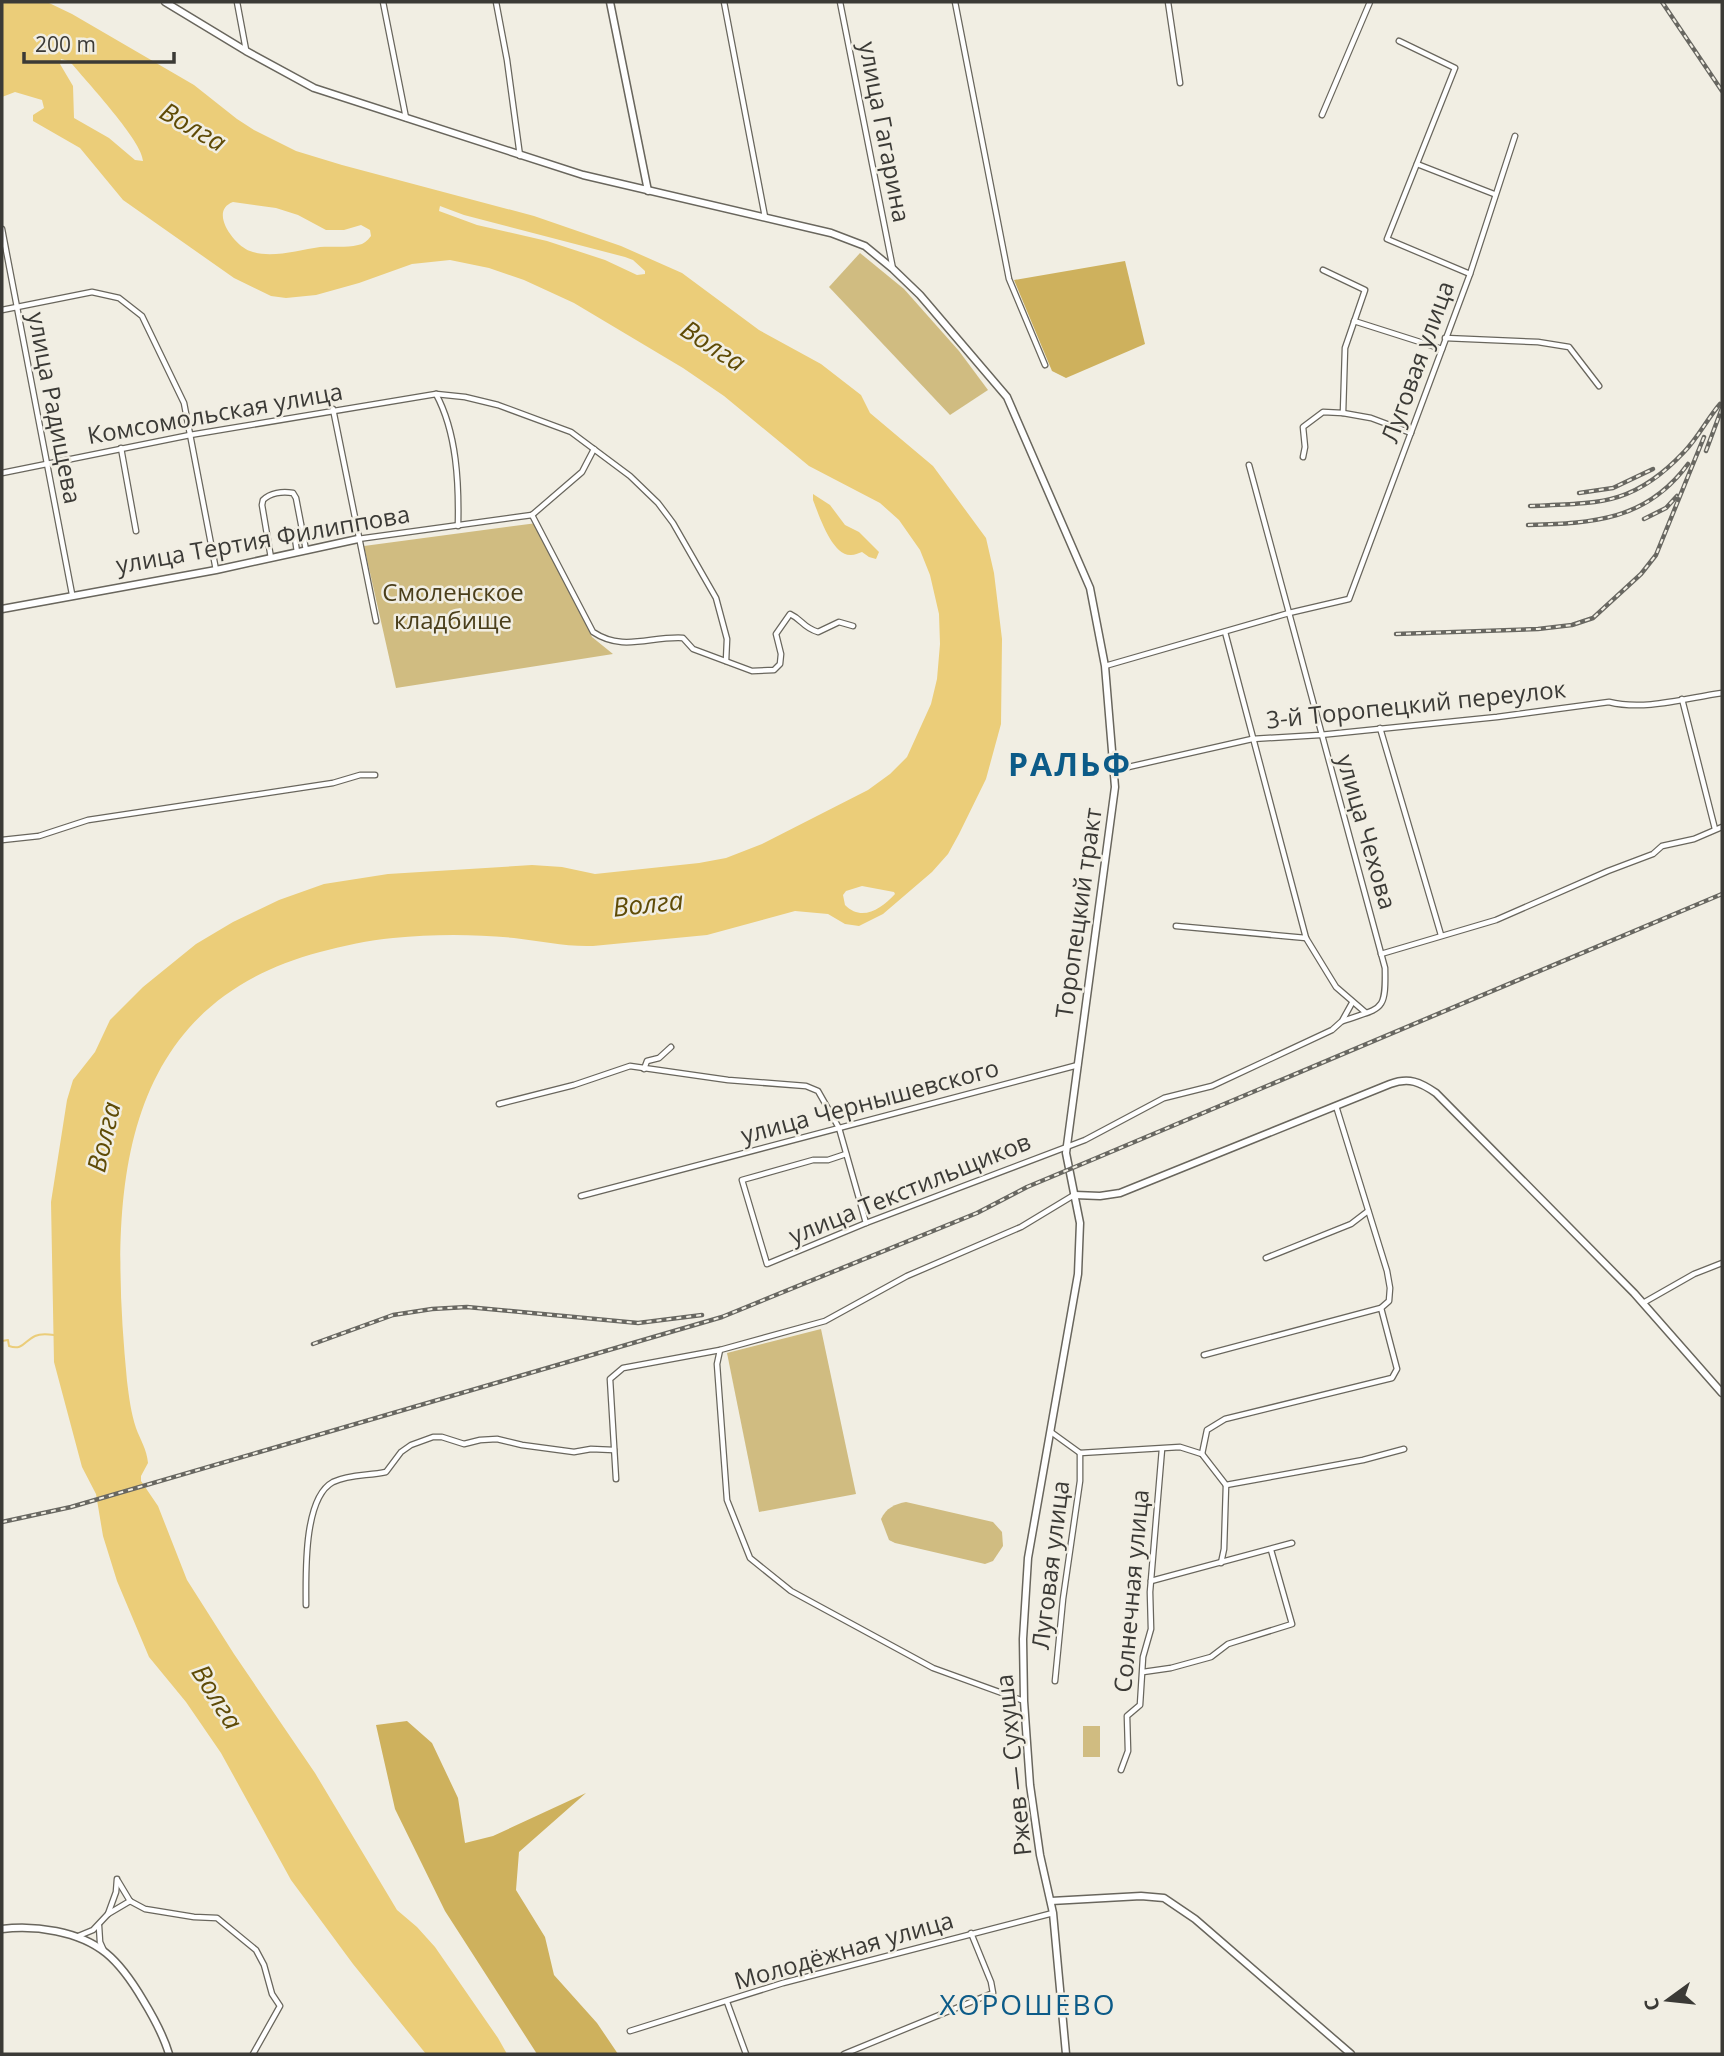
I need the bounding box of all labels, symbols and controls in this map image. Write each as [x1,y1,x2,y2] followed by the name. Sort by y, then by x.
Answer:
[24,21,175,65] scale bar
[35,30,96,58] text: 200 m
[852,38,919,225] street label: улица Гагарина
[154,93,233,160] water label: Волга
[1372,276,1461,447] street label: Луговая улица
[21,309,90,506] street label: улица Радищева
[674,311,753,380] water label: Волга
[85,374,345,451] street label: Комсомольская улица
[113,496,412,581] street label: улица Тертия Филиппова
[382,575,524,636] park label: Смоленское кладбище
[1264,671,1568,736] street label: 3-й Торопецкий переулок
[1008,742,1132,785] district label: РАЛЬФ
[1330,750,1405,913] street label: улица Чехова
[1046,805,1109,1020] street label: Торопецкий тракт
[611,881,685,925] water label: Волга
[737,1050,1002,1151] street label: улица Чернышевского
[78,1098,129,1175] water label: Волга
[784,1124,1035,1251] street label: улица Текстильщиков
[1023,1479,1076,1651] street label: Луговая улица
[1105,1488,1156,1694] street label: Солнечная улица
[184,1657,252,1736] water label: Волга
[987,1673,1038,1857] street label: Ржев — Сухуша
[730,1902,957,1997] street label: Молодёжная улица
[1633,1965,1703,2035] north arrow
[940,1985,1116,2023] district label: ХОРОШЕВО
[1637,1995,1666,2014] text: С

